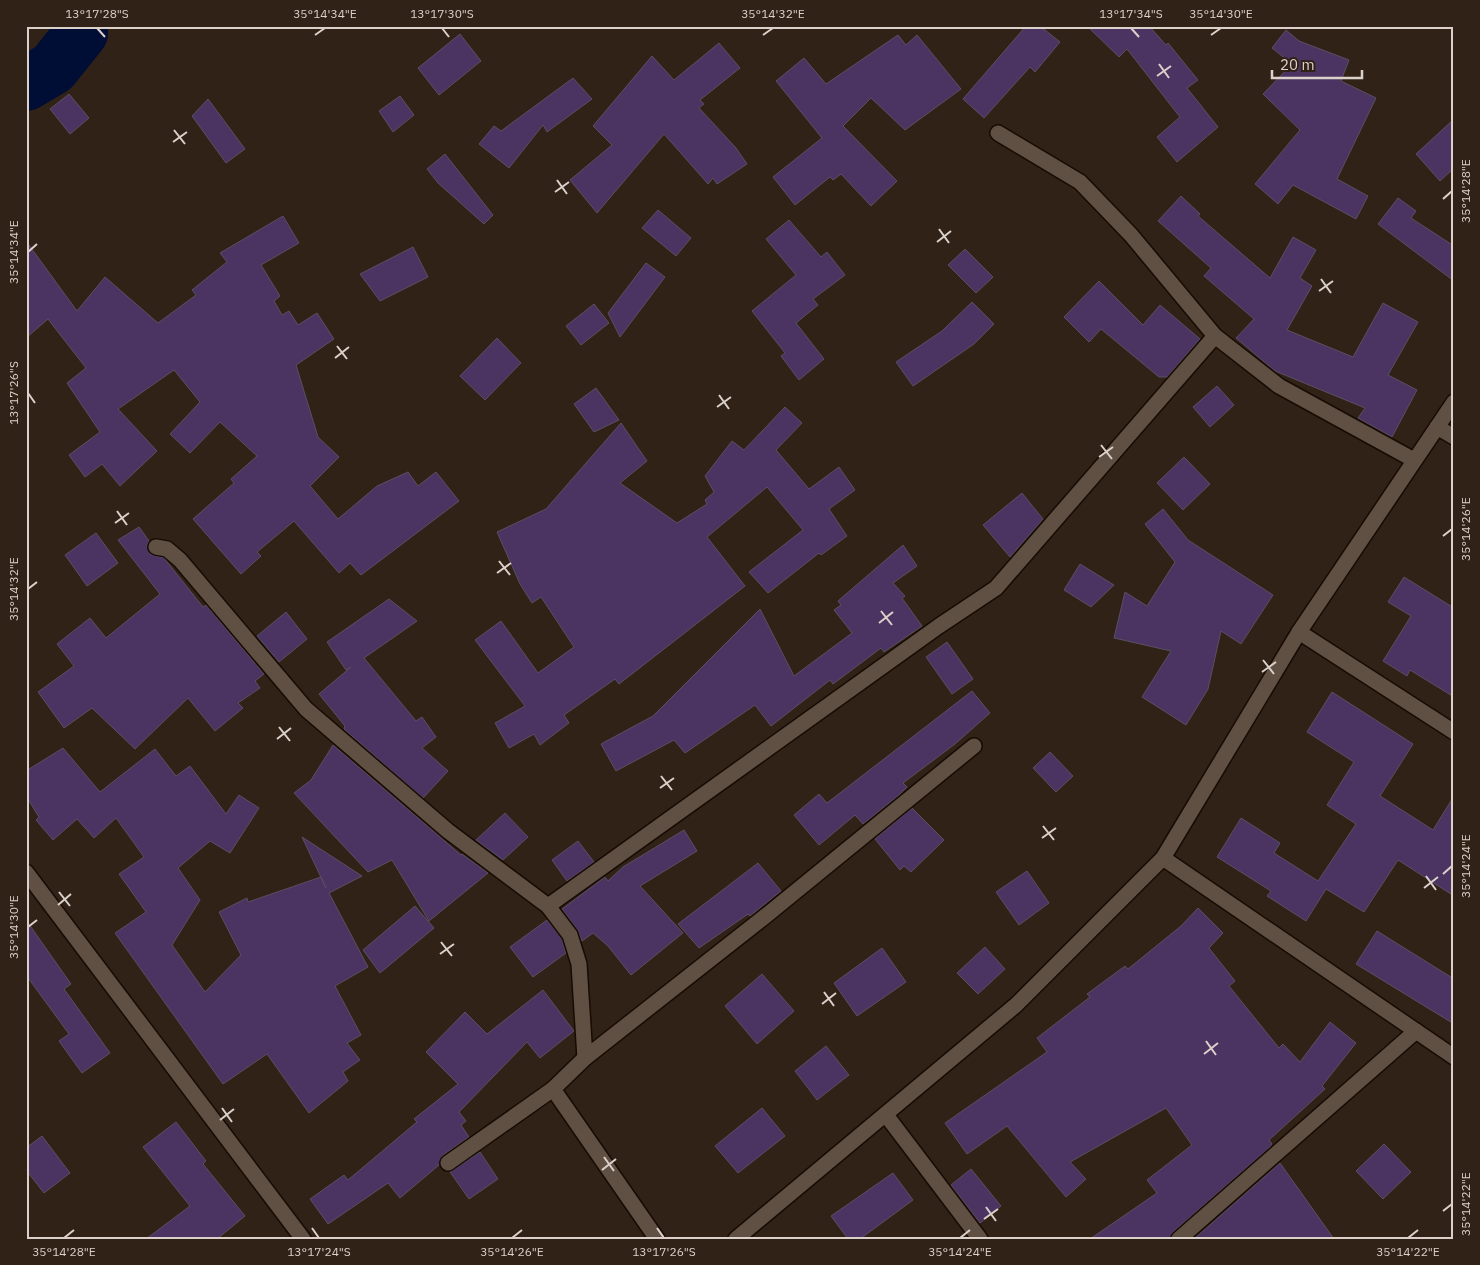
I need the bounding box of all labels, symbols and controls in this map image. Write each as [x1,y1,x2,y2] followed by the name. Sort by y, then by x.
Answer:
[65,6,129,21] text: 13°17'28"S
[293,6,357,21] text: 35°14'34"E
[410,6,474,21] text: 13°17'30"S
[741,6,805,21] text: 35°14'32"E
[1099,6,1163,21] text: 13°17'34"S
[1189,6,1253,21] text: 35°14'30"E
[1272,48,1362,80] scale bar
[1280,55,1315,74] text: 20 m
[1458,159,1473,223] text: 35°14'28"E
[6,220,21,284] text: 35°14'34"E
[6,361,21,425] text: 13°17'26"S
[1458,497,1473,561] text: 35°14'26"E
[6,557,21,621] text: 35°14'32"E
[1458,834,1473,898] text: 35°14'24"E
[6,895,21,959] text: 35°14'30"E
[1458,1172,1473,1236] text: 35°14'22"E
[32,1244,96,1259] text: 35°14'28"E
[287,1244,351,1259] text: 13°17'24"S
[480,1244,544,1259] text: 35°14'26"E
[632,1244,696,1259] text: 13°17'26"S
[928,1244,992,1259] text: 35°14'24"E
[1376,1244,1440,1259] text: 35°14'22"E

